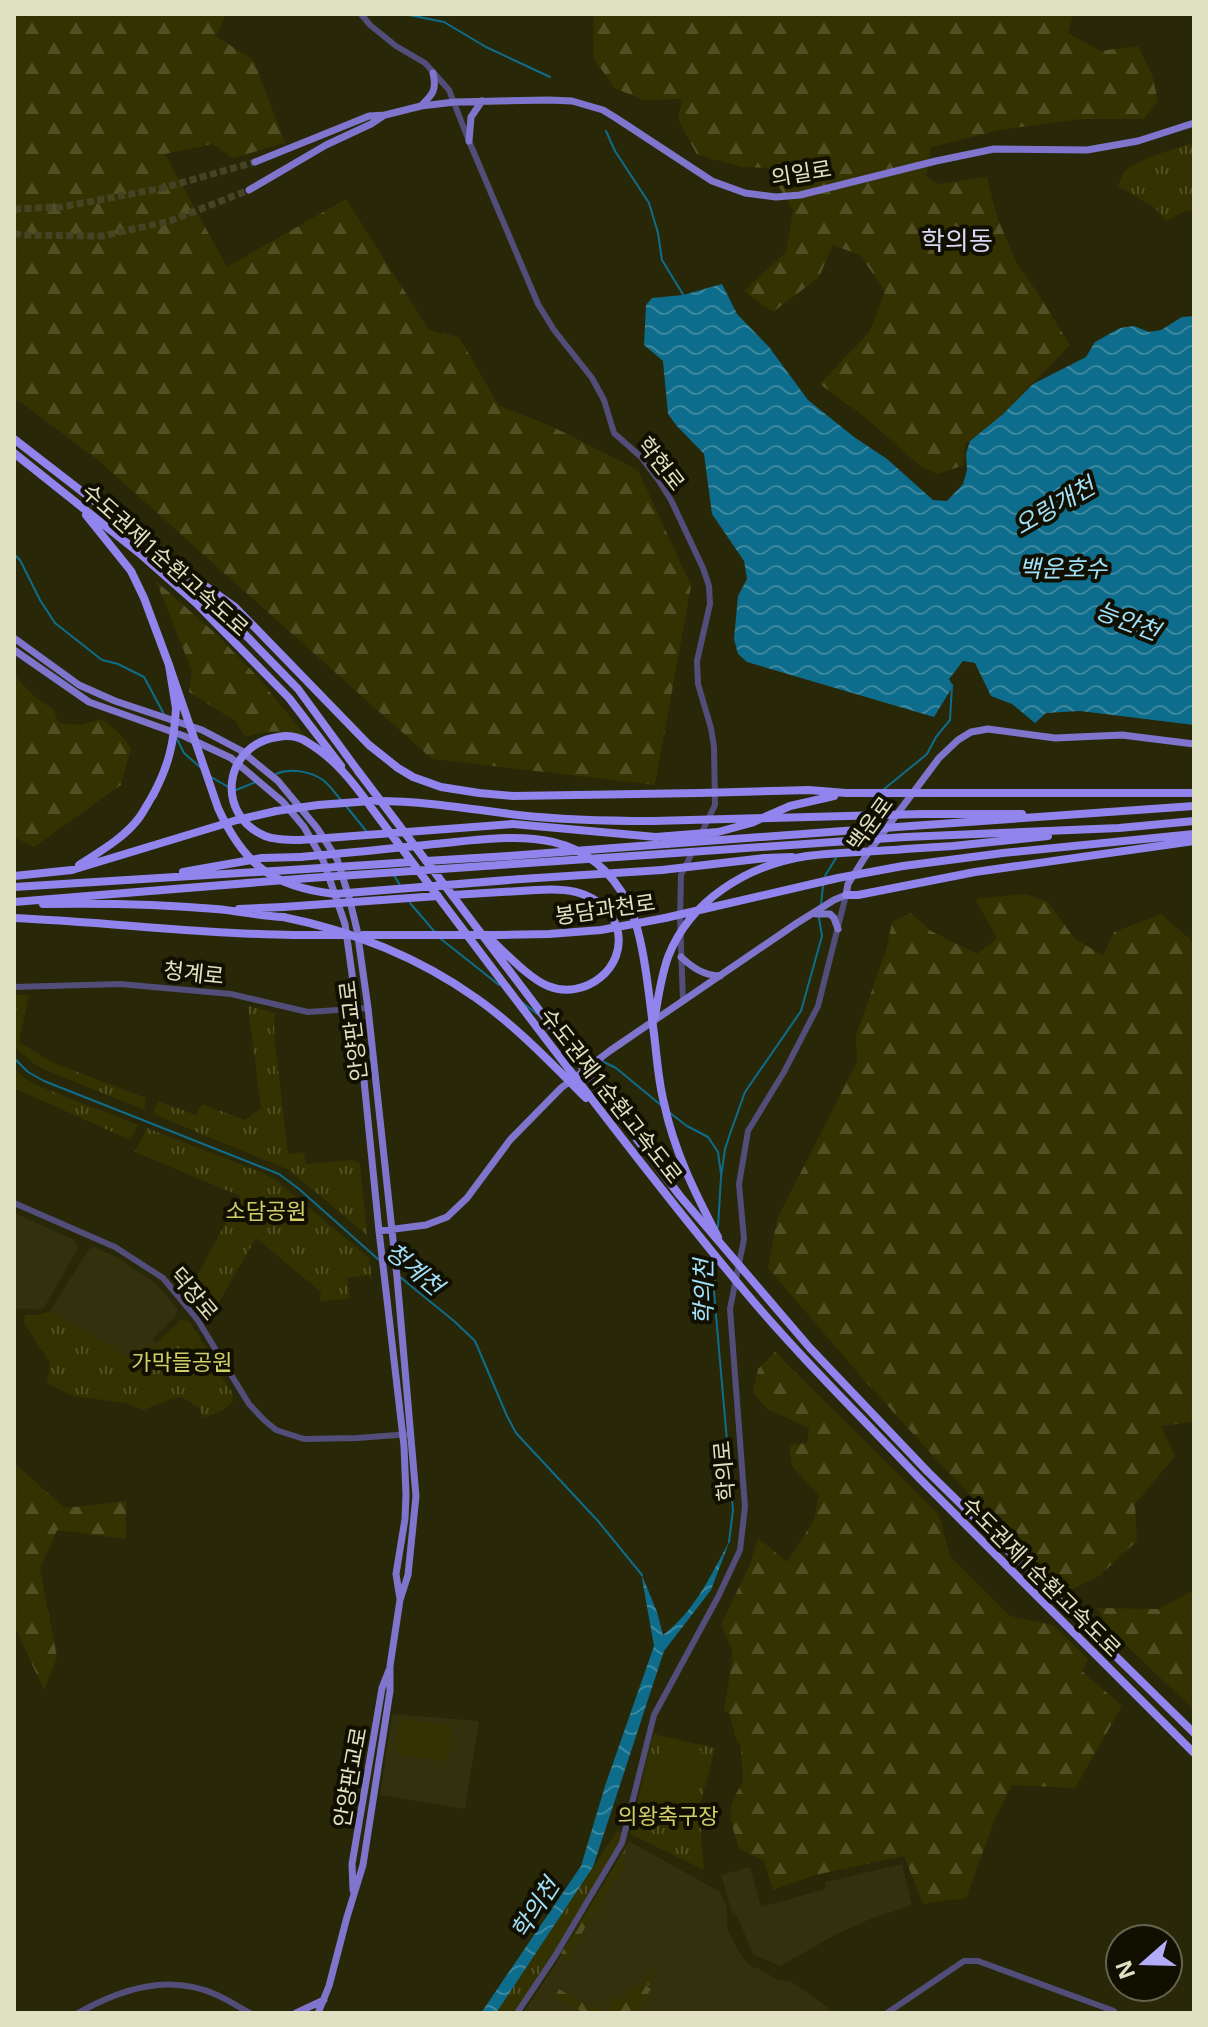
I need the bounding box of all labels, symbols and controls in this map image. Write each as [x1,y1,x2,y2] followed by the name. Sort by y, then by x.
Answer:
[769,152,833,192] street label: 의일로
[921,222,993,258] district label: 학의동
[631,430,693,496] street label: 학현로
[1008,467,1103,541] water label: 오링개천
[76,476,256,642] street label: 수도권제1순환고속도로
[1019,551,1108,584] water label: 백운호수
[1091,593,1168,648] water label: 능안천
[839,790,899,856] street label: 백운로
[553,886,657,930] street label: 봉담과천로
[162,954,226,990] street label: 청계로
[331,979,373,1083] street label: 안양판교로
[534,1001,690,1189] street label: 수도권제1순환고속도로
[226,1195,306,1225] park label: 소담공원
[379,1234,453,1304] water label: 청계천
[686,1256,719,1325] water label: 학의천
[164,1260,226,1326] street label: 덕장로
[131,1346,233,1376] park label: 가막들공원
[705,1439,741,1503] street label: 학의로
[955,1489,1129,1663] street label: 수도권제1순환고속도로
[325,1725,373,1829] street label: 안양판교로
[617,1800,719,1830] park label: 의왕축구장
[502,1869,567,1945] water label: 학의천
[1104,1923,1184,2003] north arrow
[1107,1957,1141,1984] text: N

